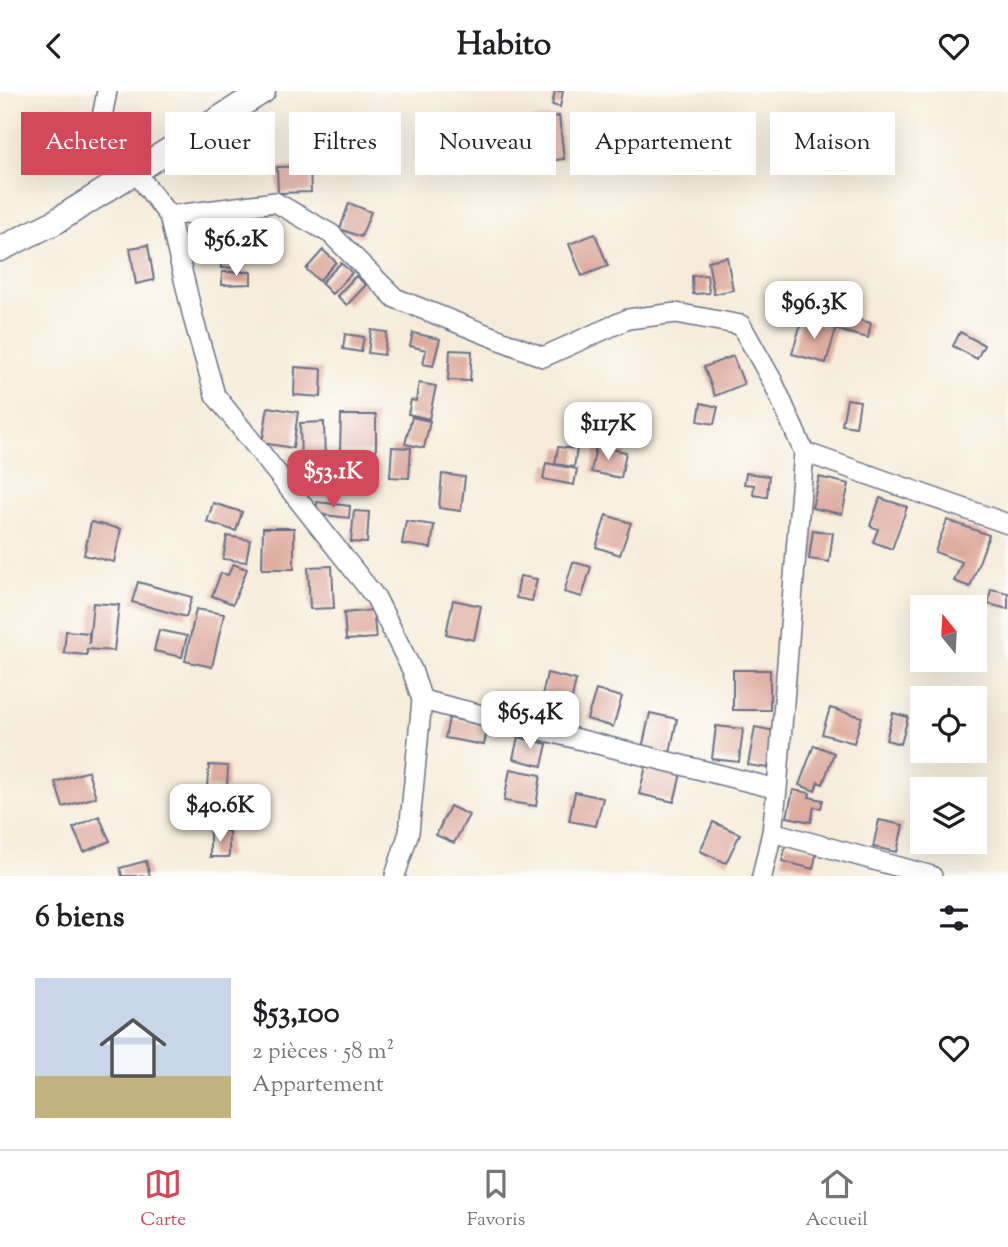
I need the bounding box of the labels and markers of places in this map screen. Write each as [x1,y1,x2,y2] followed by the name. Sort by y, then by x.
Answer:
[179,219,293,278] pin: $56.2K
[757,281,871,341] pin: $96.3K
[559,403,657,462] pin: $117K
[276,451,390,510] pin: $53.1K
[473,691,587,751] pin: $65.4K
[163,785,277,844] pin: $40.6K

